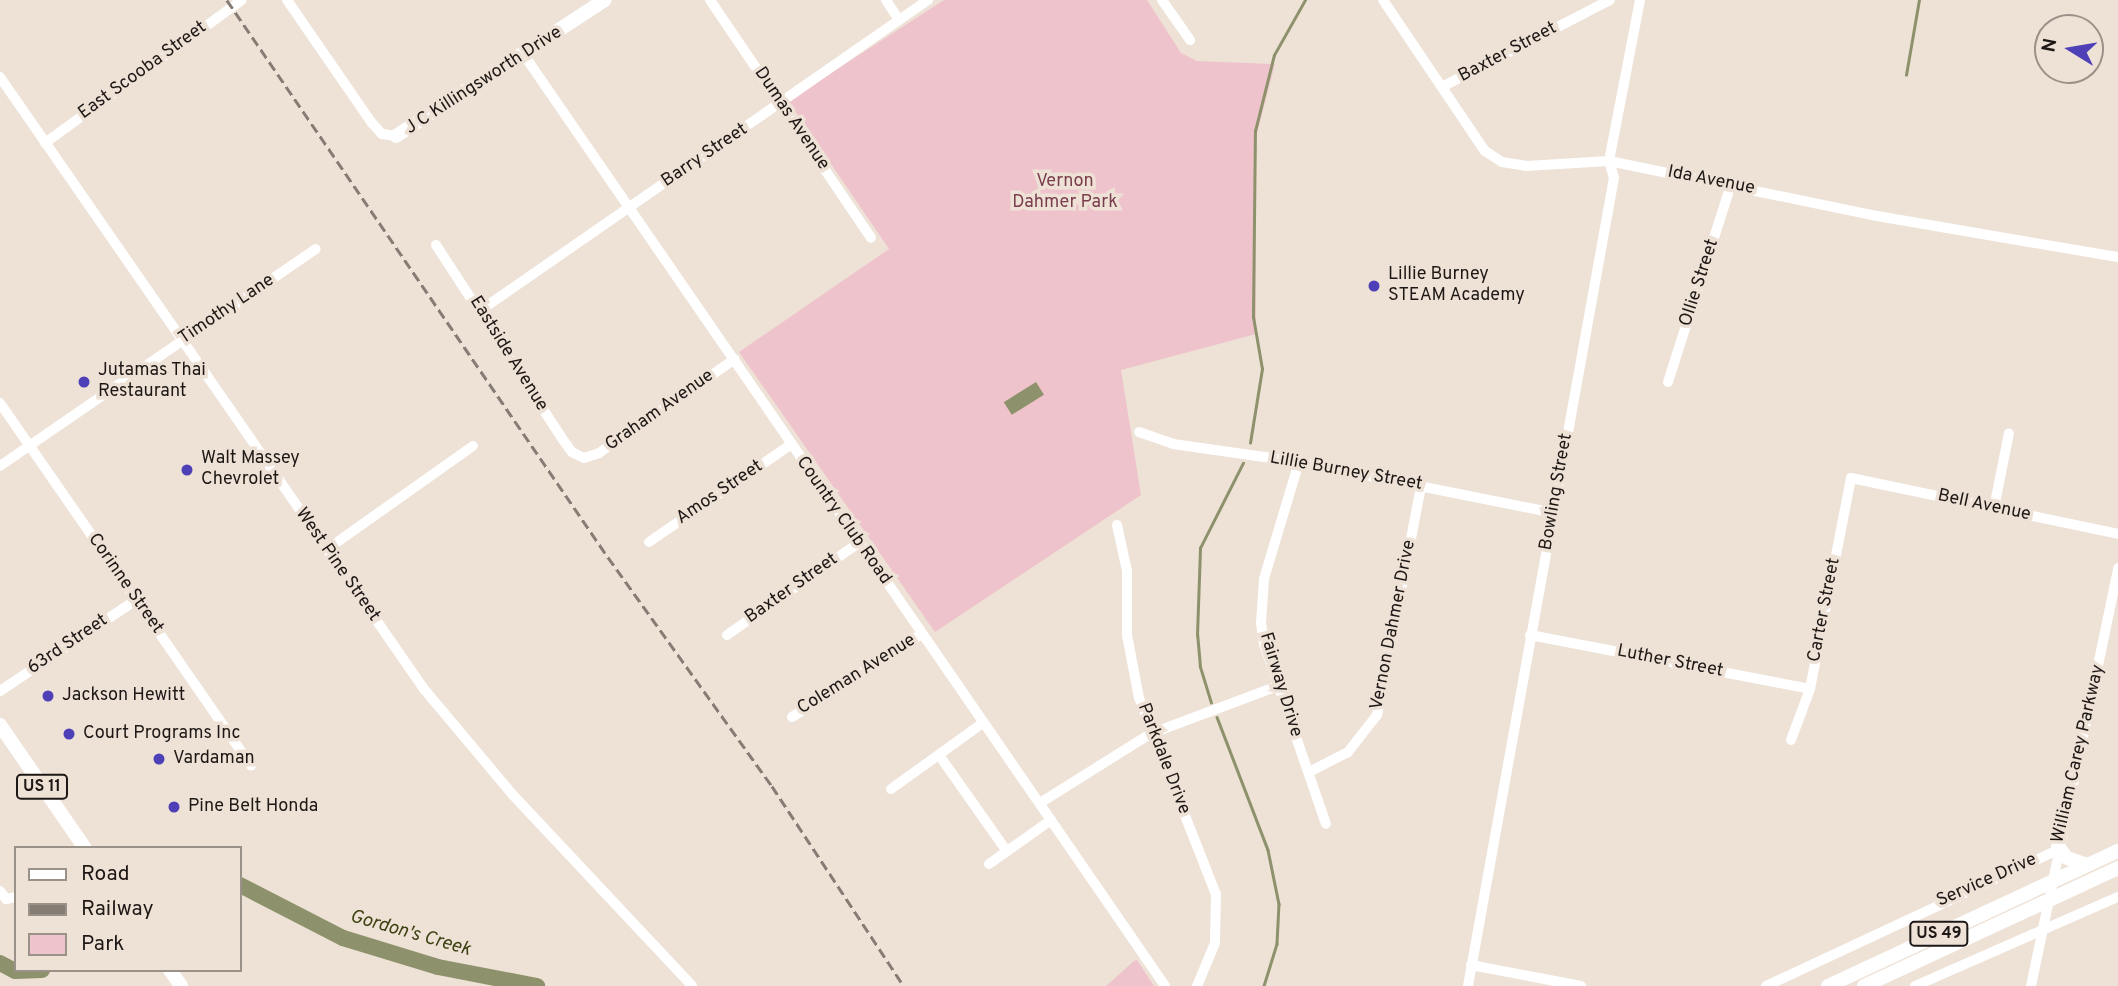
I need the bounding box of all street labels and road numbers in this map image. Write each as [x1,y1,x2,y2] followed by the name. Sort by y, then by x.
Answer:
[75,17,211,125] street label: East Scooba Street
[1455,18,1561,88] street label: Baxter Street
[402,22,566,140] street label: J C Killingsworth Drive
[748,63,834,175] street label: Dumas Avenue
[658,119,752,193] street label: Barry Street
[1665,162,1757,200] street label: Ida Avenue
[1676,237,1724,329] street label: Ollie Street
[175,270,279,350] street label: Timothy Lane
[464,292,552,416] street label: Eastside Avenue
[601,365,719,457] street label: Graham Avenue
[1536,432,1578,552] street label: Bowling Street
[1268,448,1424,496] street label: Lillie Burney Street
[791,453,895,589] street label: Country Club Road
[673,456,767,530] street label: Amos Street
[1935,486,2033,526] street label: Bell Avenue
[290,504,384,626] street label: West Pine Street
[82,530,168,638] street label: Corinne Street
[1367,538,1421,712] street label: Vernon Dahmer Drive
[742,549,842,629] street label: Baxter Street
[1804,556,1846,664] street label: Carter Street
[24,610,112,680] street label: 63rd Street
[794,630,920,720] street label: Coleman Avenue
[1254,630,1306,740] street label: Fairway Drive
[1615,641,1725,683] street label: Luther Street
[2048,663,2110,845] street label: William Carey Parkway
[1132,700,1194,818] street label: Parkdale Drive
[16,774,68,800] road number: US 11
[1934,849,2040,913] street label: Service Drive
[1909,922,1969,946] road number: US 49

